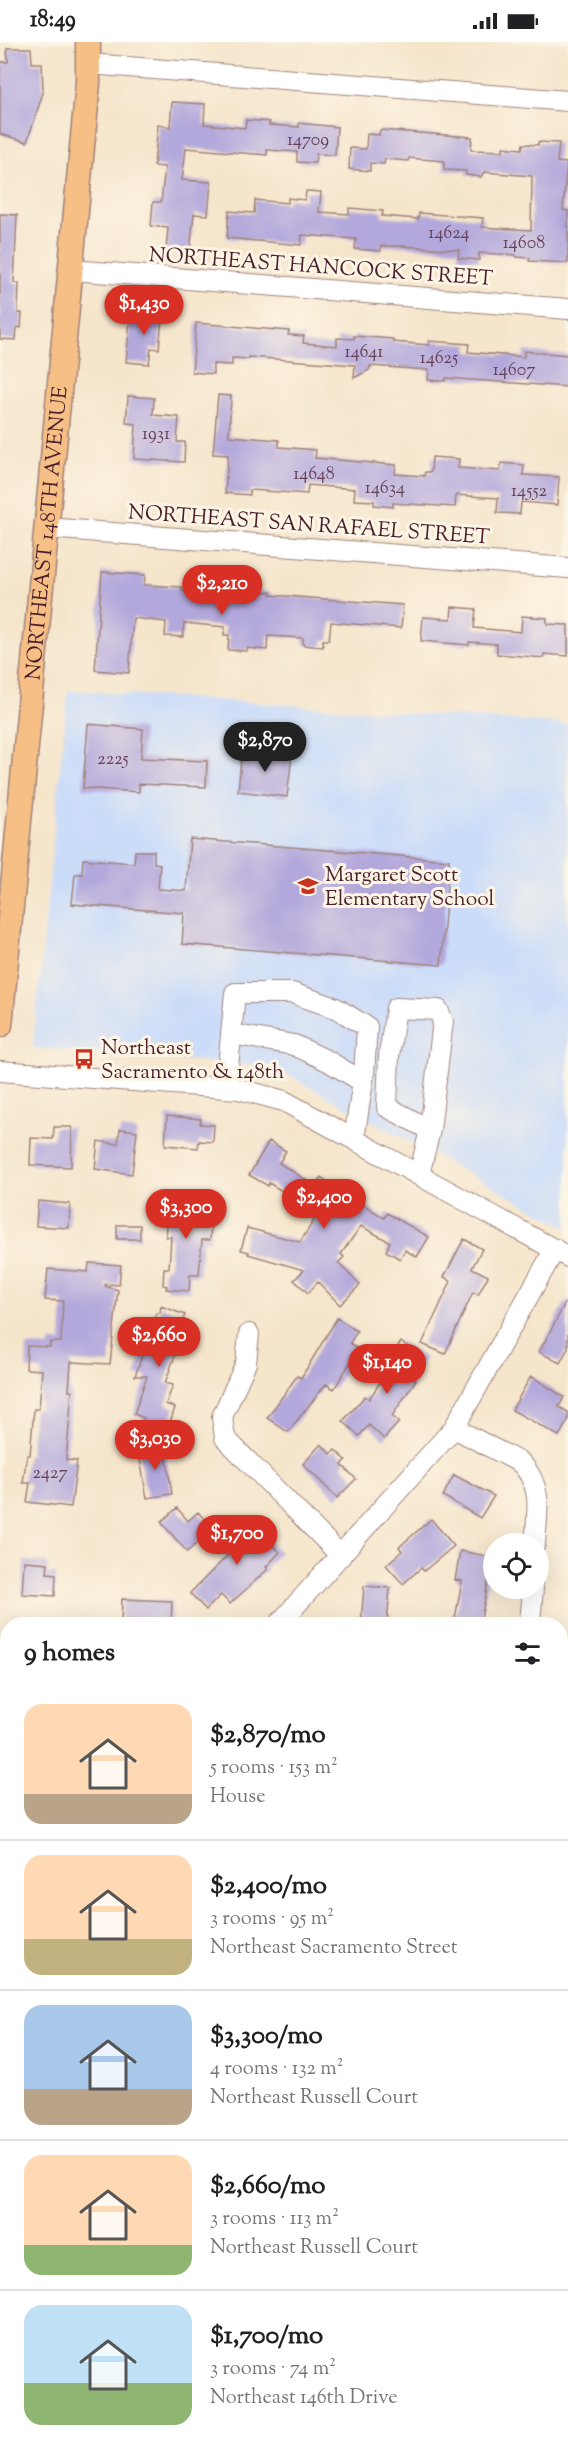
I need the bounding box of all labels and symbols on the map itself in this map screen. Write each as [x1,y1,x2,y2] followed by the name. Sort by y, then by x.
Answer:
[287,128,329,154] house number: 14709
[428,221,470,247] house number: 14624
[503,231,545,257] house number: 14608
[148,241,494,295] street label: NORTHEAST HANCOCK STREET
[95,285,193,336] pin: $1,430
[345,340,383,366] house number: 14641
[420,346,458,372] house number: 14625
[493,358,535,384] house number: 14607
[19,385,77,682] street label: NORTHEAST 148TH AVENUE
[142,422,170,448] house number: 1931
[293,462,335,488] house number: 14648
[365,476,405,502] house number: 14634
[511,479,548,505] house number: 14552
[127,498,491,554] street label: NORTHEAST SAN RAFAEL STREET
[173,565,271,616] pin: $2,210
[216,722,314,773] pin: $2,870
[97,747,129,773] house number: 2225
[325,861,495,915] place label: Margaret Scott Elementary School
[296,874,320,898] school or university icon: Margaret Scott Elementary School
[101,1034,284,1088] place label: Northeast Sacramento & 148th
[72,1047,96,1071] bus stop icon: Northeast Sacramento & 148th
[275,1179,373,1230] pin: $2,400
[137,1189,235,1240] pin: $3,300
[110,1317,208,1368] pin: $2,660
[338,1344,436,1395] pin: $1,140
[106,1420,204,1471] pin: $3,030
[33,1461,67,1487] house number: 2427
[188,1515,286,1566] pin: $1,700

